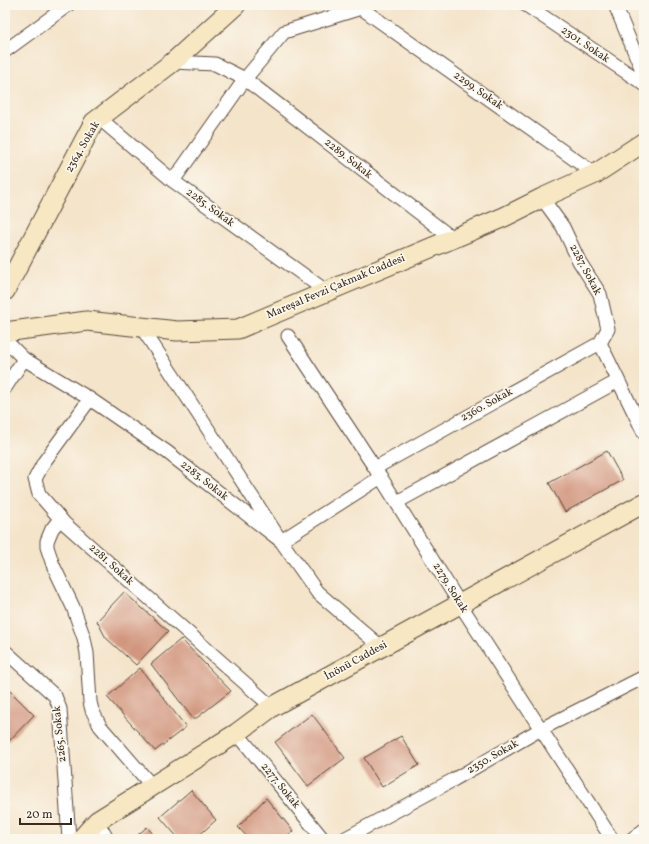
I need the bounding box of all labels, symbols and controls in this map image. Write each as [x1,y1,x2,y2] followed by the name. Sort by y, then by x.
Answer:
[558,23,612,67] street label: 2301. Sokak
[450,68,506,114] street label: 2299. Sokak
[62,119,104,175] street label: 2364. Sokak
[321,135,375,183] street label: 2289. Sokak
[183,185,237,231] street label: 2285. Sokak
[565,242,605,298] street label: 2287. Sokak
[264,251,408,323] street label: Mareşal Fevzi Çakmak Caddesi
[458,385,516,425] street label: 2360. Sokak
[177,458,231,504] street label: 2283. Sokak
[85,541,137,589] street label: 2281. Sokak
[429,560,471,616] street label: 2279. Sokak
[322,638,390,684] street label: İnönü Caddesi
[50,705,70,763] street label: 2265. Sokak
[465,736,521,778] street label: 2350. Sokak
[257,760,303,812] street label: 2277. Sokak
[20,800,71,826] scale bar
[26,807,53,823] text: 20 m

